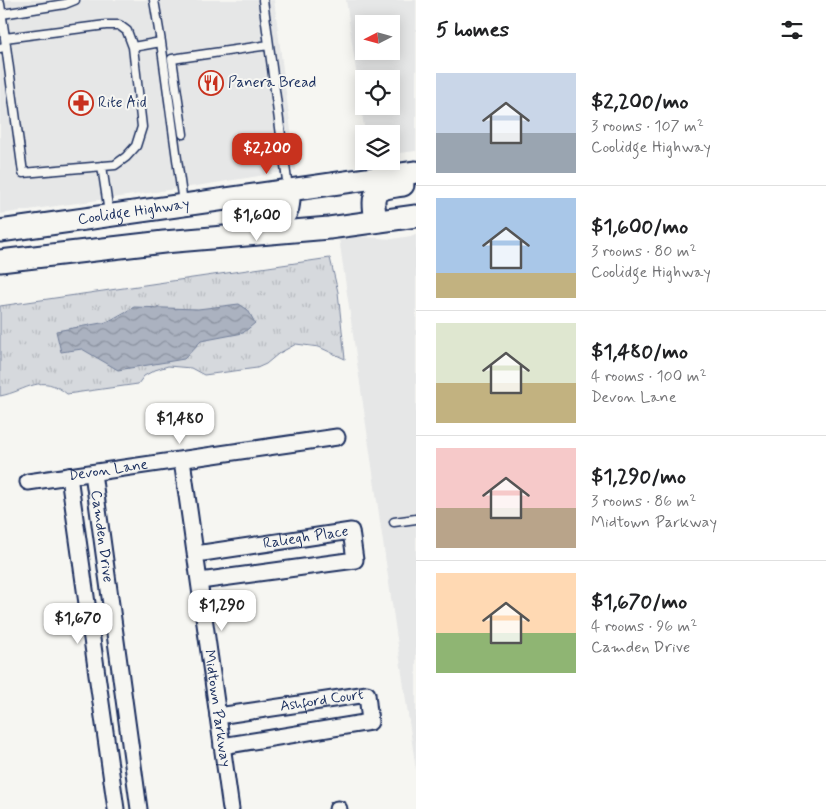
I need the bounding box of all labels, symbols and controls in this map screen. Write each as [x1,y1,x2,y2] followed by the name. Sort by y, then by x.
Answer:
[355,15,400,60] north arrow
[355,15,400,170] map controls
[436,16,509,44] text: 5 homes
[778,16,806,44] icon: filters
[198,70,224,96] restaurant icon: Panera Bread
[355,70,400,115] button: locate
[228,73,316,93] place label: Panera Bread
[591,88,688,116] text: $2,200/mo
[68,90,94,116] pharmacy icon: Rite Aid
[98,93,147,113] place label: Rite Aid
[476,93,536,153] icon: home
[591,116,704,137] text: 3 rooms · 107 m²
[355,125,400,170] button: layers
[226,132,308,175] pin: $2,200
[591,137,711,158] text: Coolidge Highway
[243,138,291,159] text: $2,200
[77,194,191,230] street label: Coolidge Highway
[216,200,298,242] pin: $1,600
[233,205,281,226] text: $1,600
[591,213,688,241] text: $1,600/mo
[476,218,536,278] icon: home
[591,241,697,262] text: 3 rooms · 80 m²
[591,262,711,283] text: Coolidge Highway
[591,338,688,366] text: $1,480/mo
[476,343,536,403] icon: home
[591,366,707,387] text: 4 rooms · 100 m²
[591,387,677,408] text: Devon Lane
[139,402,221,445] pin: $1,480
[156,408,204,429] text: $1,480
[67,455,149,486] street label: Devon Lane
[591,463,686,491] text: $1,290/mo
[476,468,536,528] icon: home
[85,489,118,584] street label: Camden Drive
[591,491,696,512] text: 3 rooms · 86 m²
[591,512,717,533] text: Midtown Parkway
[262,521,350,554] street label: Raliegh Place
[591,588,687,616] text: $1,670/mo
[181,590,263,632] pin: $1,290
[476,593,536,653] icon: home
[199,595,245,616] text: $1,290
[37,602,119,645] pin: $1,670
[55,608,101,629] text: $1,670
[591,616,697,637] text: 4 rooms · 96 m²
[591,637,690,658] text: Camden Drive
[199,649,235,769] street label: Midtown Parkway
[279,685,365,717] street label: Ashford Court

